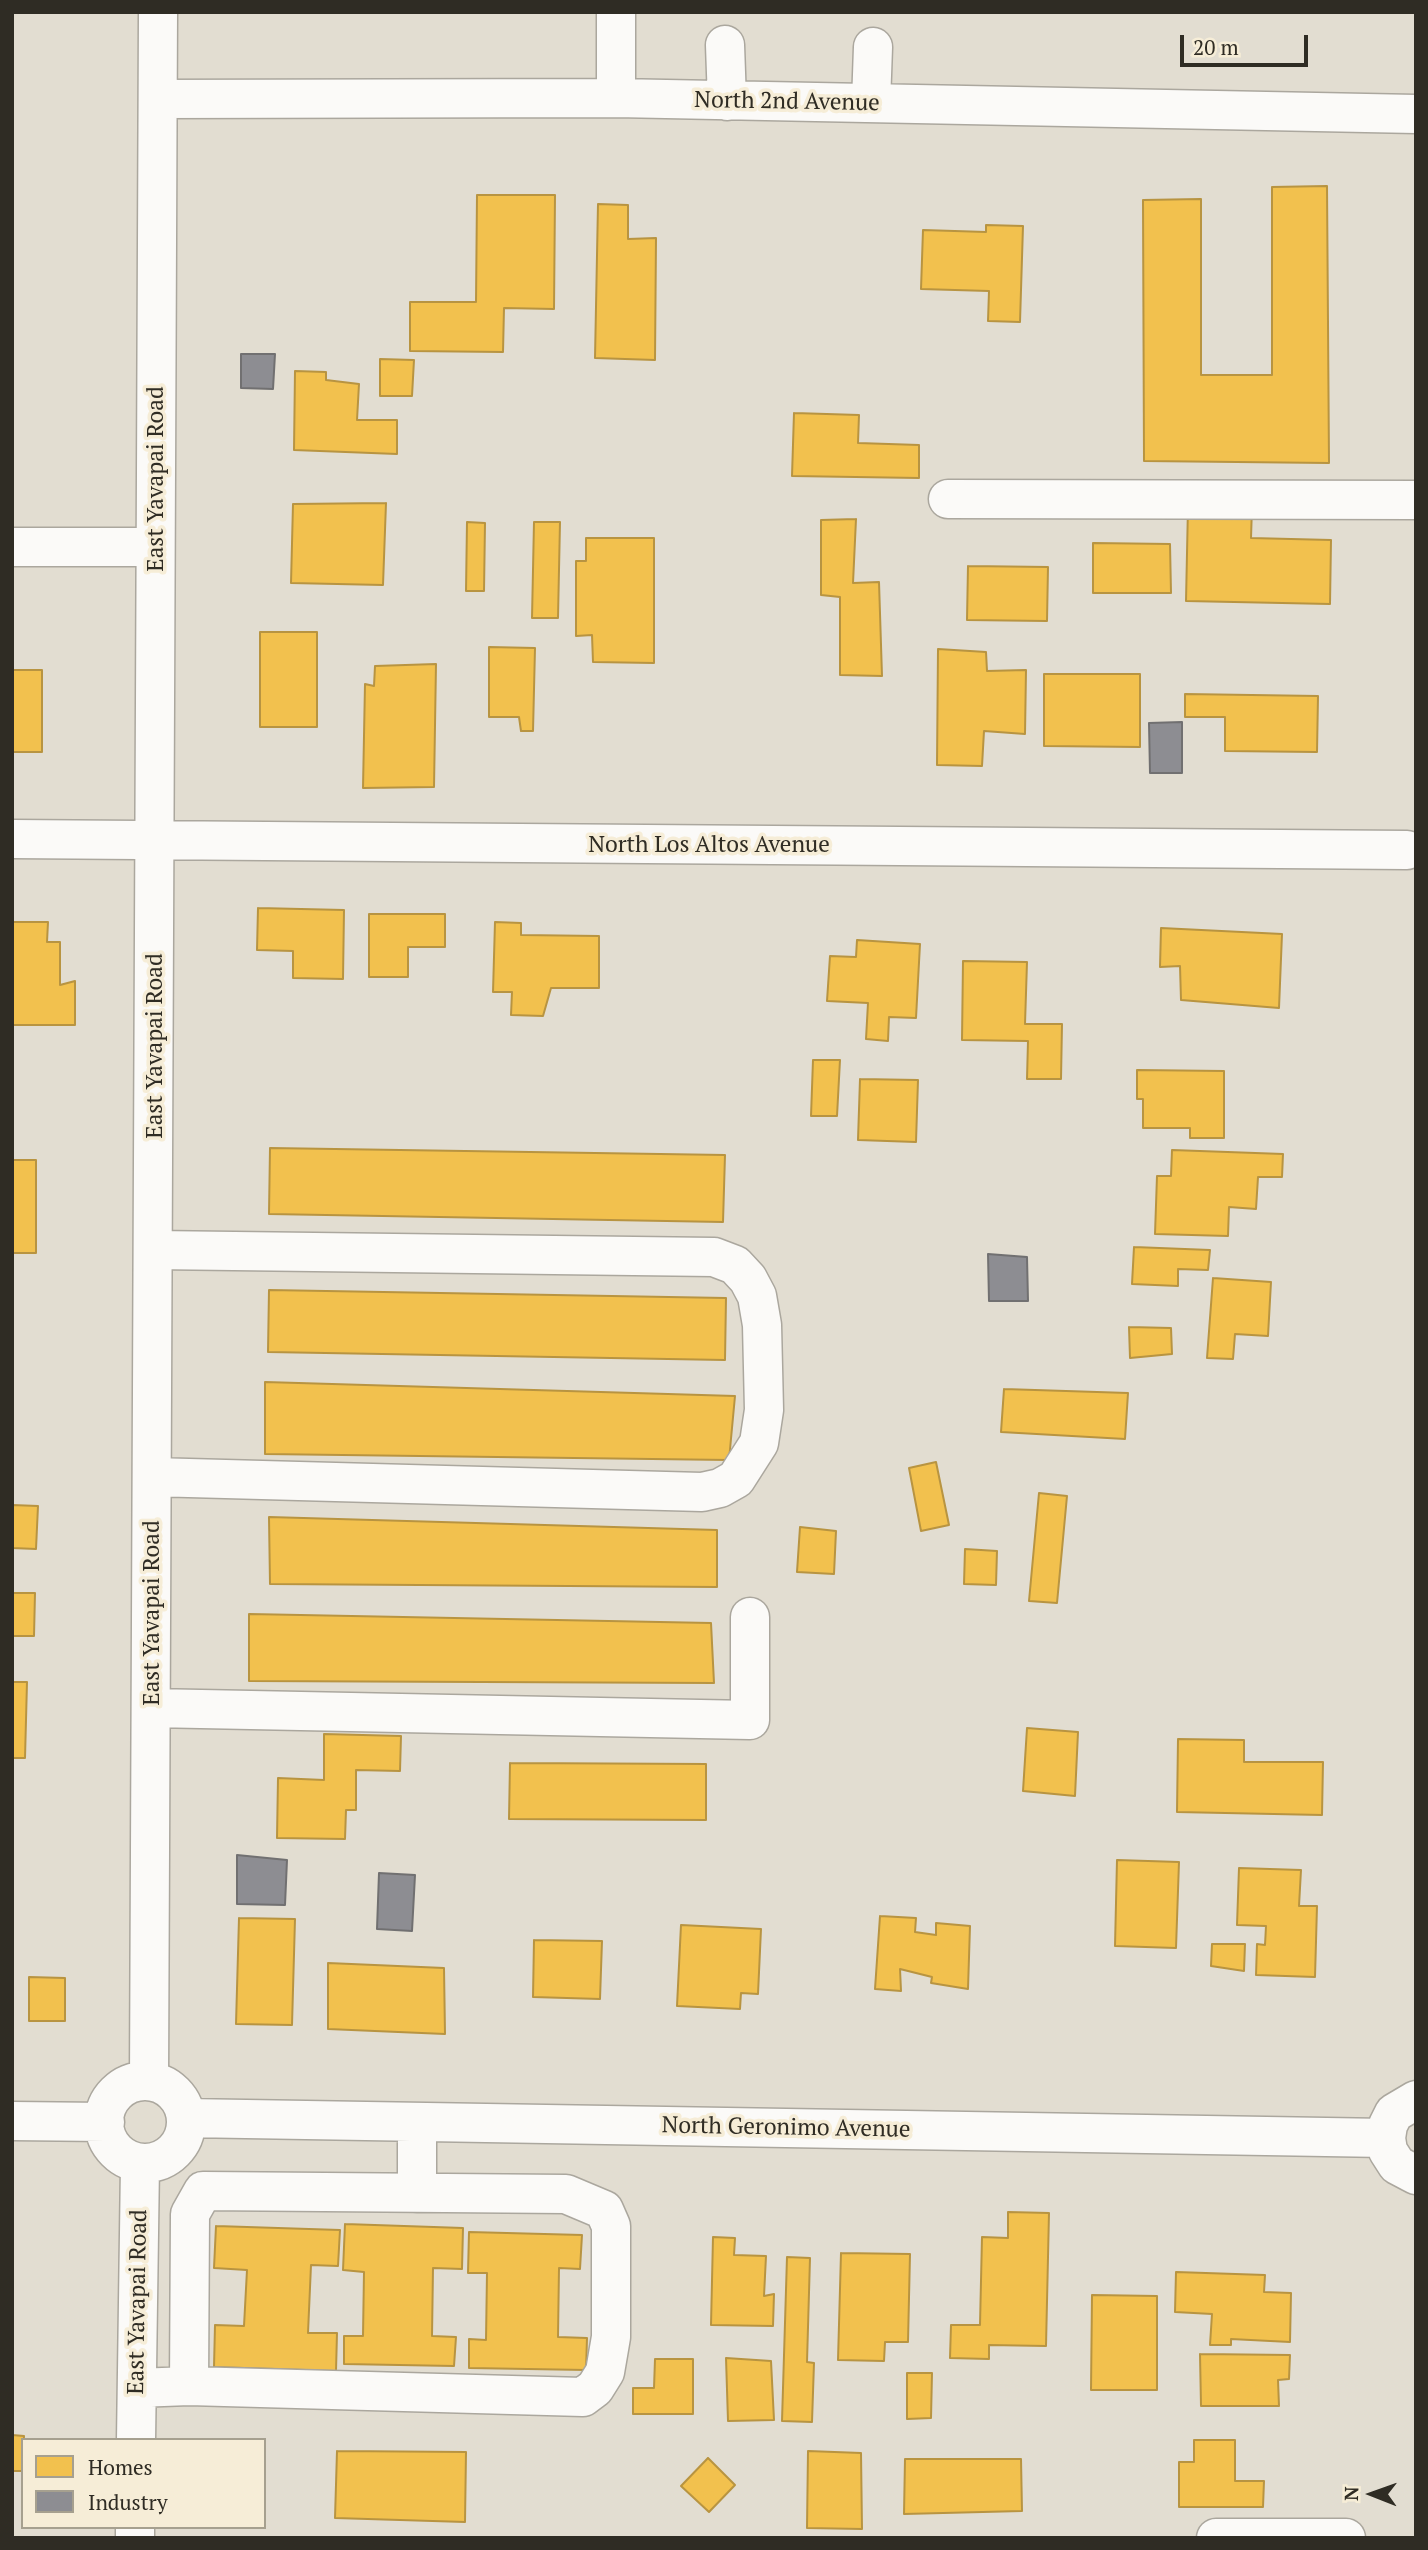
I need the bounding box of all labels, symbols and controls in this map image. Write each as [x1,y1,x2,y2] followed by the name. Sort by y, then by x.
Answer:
[1183,21,1311,65] scale bar
[1193,33,1239,61] text: 20 m
[694,87,880,117] street label: North 2nd Avenue
[142,386,170,572] street label: East Yavapai Road
[588,831,830,859] street label: North Los Altos Avenue
[141,953,169,1139] street label: East Yavapai Road
[138,1520,166,1706] street label: East Yavapai Road
[661,2112,911,2144] street label: North Geronimo Avenue
[123,2209,153,2395] street label: East Yavapai Road
[21,2438,266,2529] legend
[88,2453,153,2481] text: Homes
[1337,2459,1407,2529] north arrow
[1338,2486,1363,2501] text: N
[88,2488,168,2516] text: Industry

